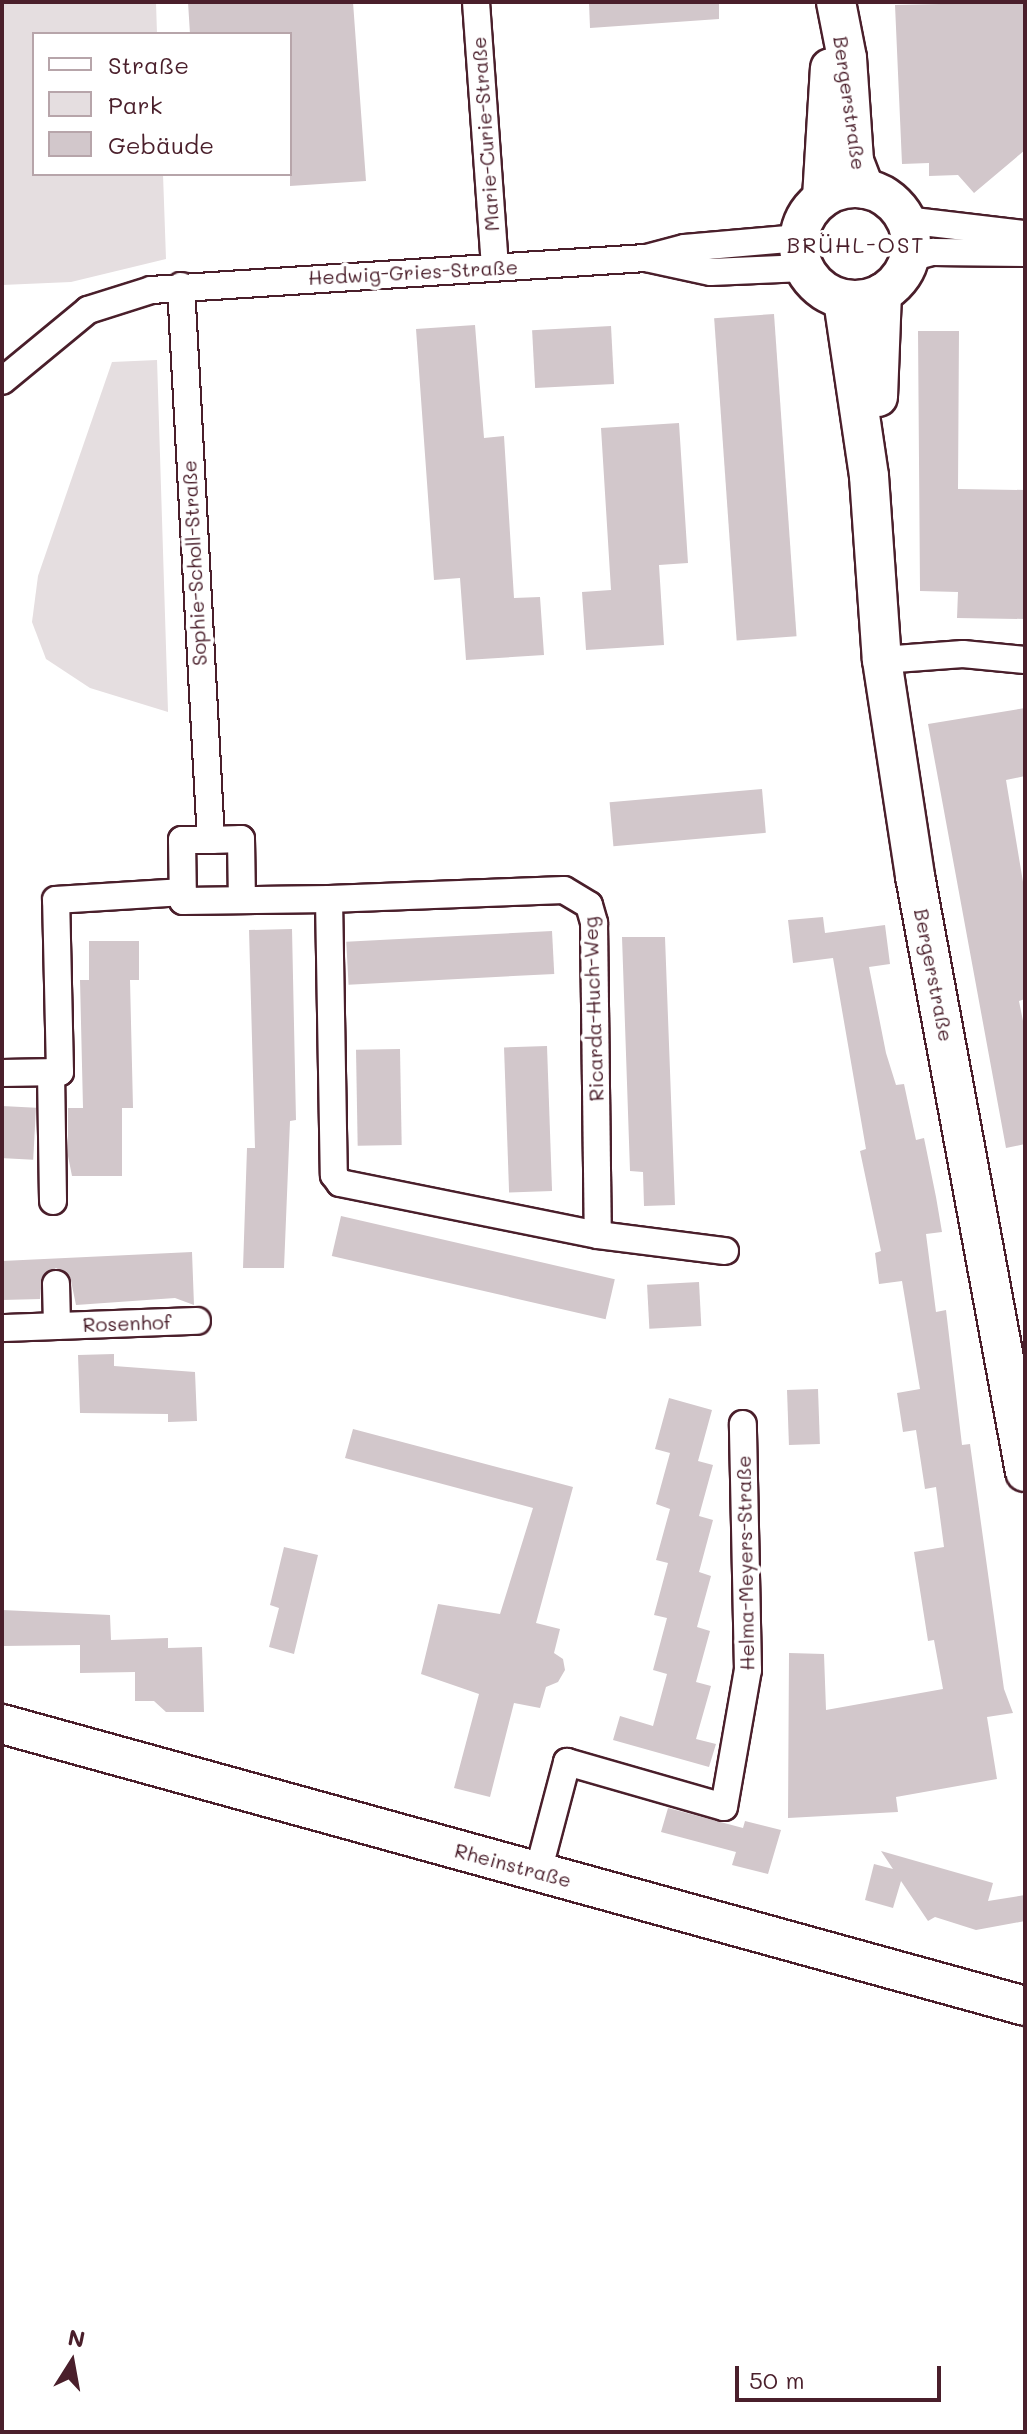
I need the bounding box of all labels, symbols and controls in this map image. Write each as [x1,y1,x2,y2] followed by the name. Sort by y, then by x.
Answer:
[32,32,292,176] legend
[829,35,871,171] street label: Bergerstraße
[466,36,504,232] street label: Marie-Curie-Straße
[108,49,189,80] text: Straße
[108,89,162,120] text: Park
[108,129,214,160] text: Gebäude
[786,232,926,258] district label: BRÜHL-OST
[307,255,519,289] street label: Hedwig-Gries-Straße
[177,460,211,666] street label: Sophie-Scholl-Straße
[909,906,959,1044] street label: Bergerstraße
[578,916,608,1102] street label: Ricarda-Huch-Weg
[82,1309,172,1337] street label: Rosenhof
[731,1455,759,1671] street label: Helma-Meyers-Straße
[452,1838,574,1892] street label: Rheinstraße
[32,2322,112,2402] north arrow
[66,2322,88,2354] text: N
[739,2350,945,2400] scale bar
[749,2364,805,2395] text: 50 m

